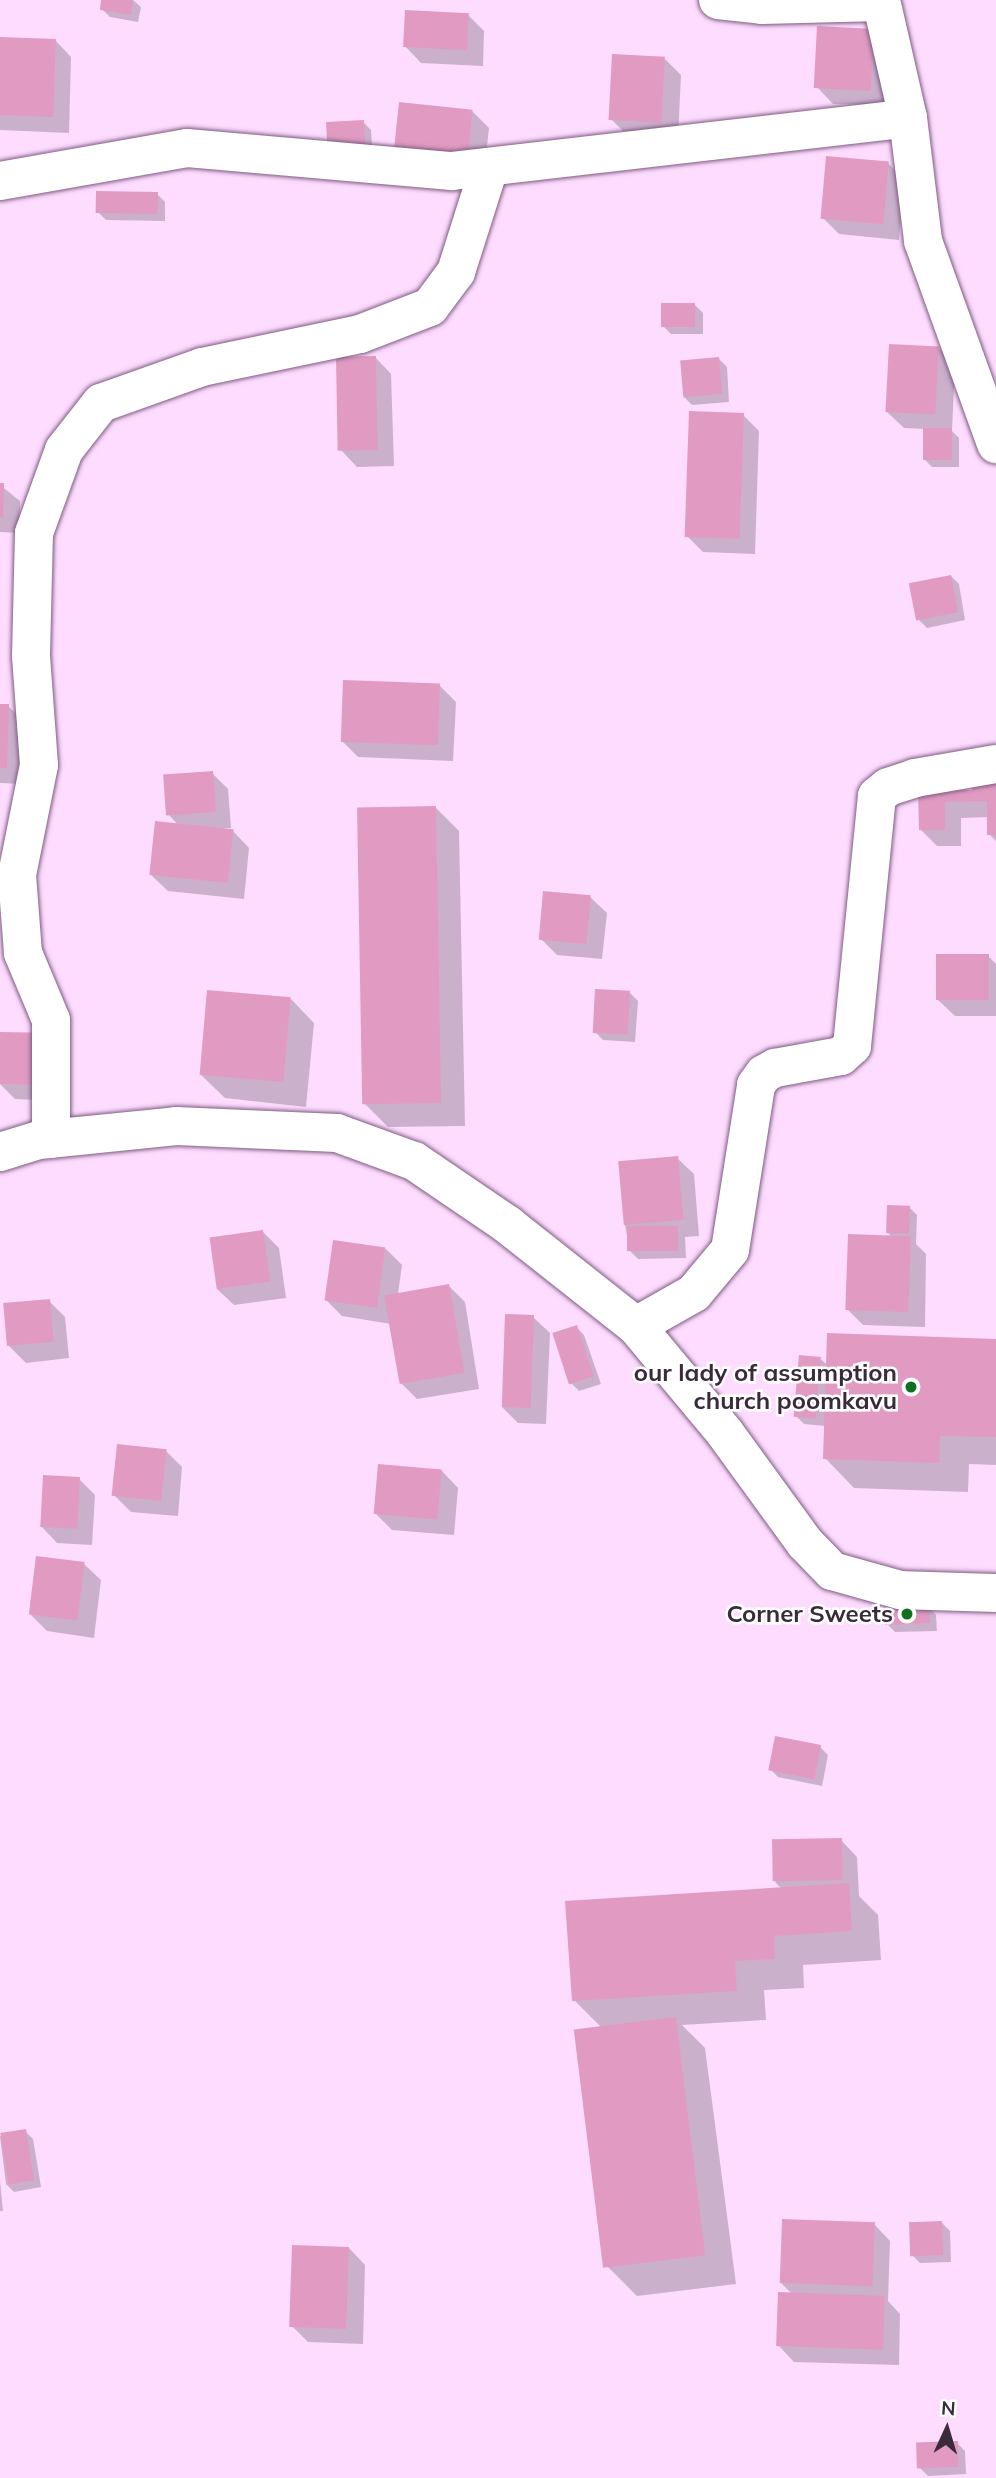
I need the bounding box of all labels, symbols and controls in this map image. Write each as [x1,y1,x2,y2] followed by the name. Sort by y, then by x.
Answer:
[634,1359,897,1415] place label: our lady of assumption church poomkavu
[903,1379,919,1395] marker: our lady of assumption church poomkavu
[727,1600,893,1628] place label: Corner Sweets
[899,1606,915,1622] marker: Corner Sweets
[912,2394,982,2464] north arrow
[940,2396,956,2421] text: N

